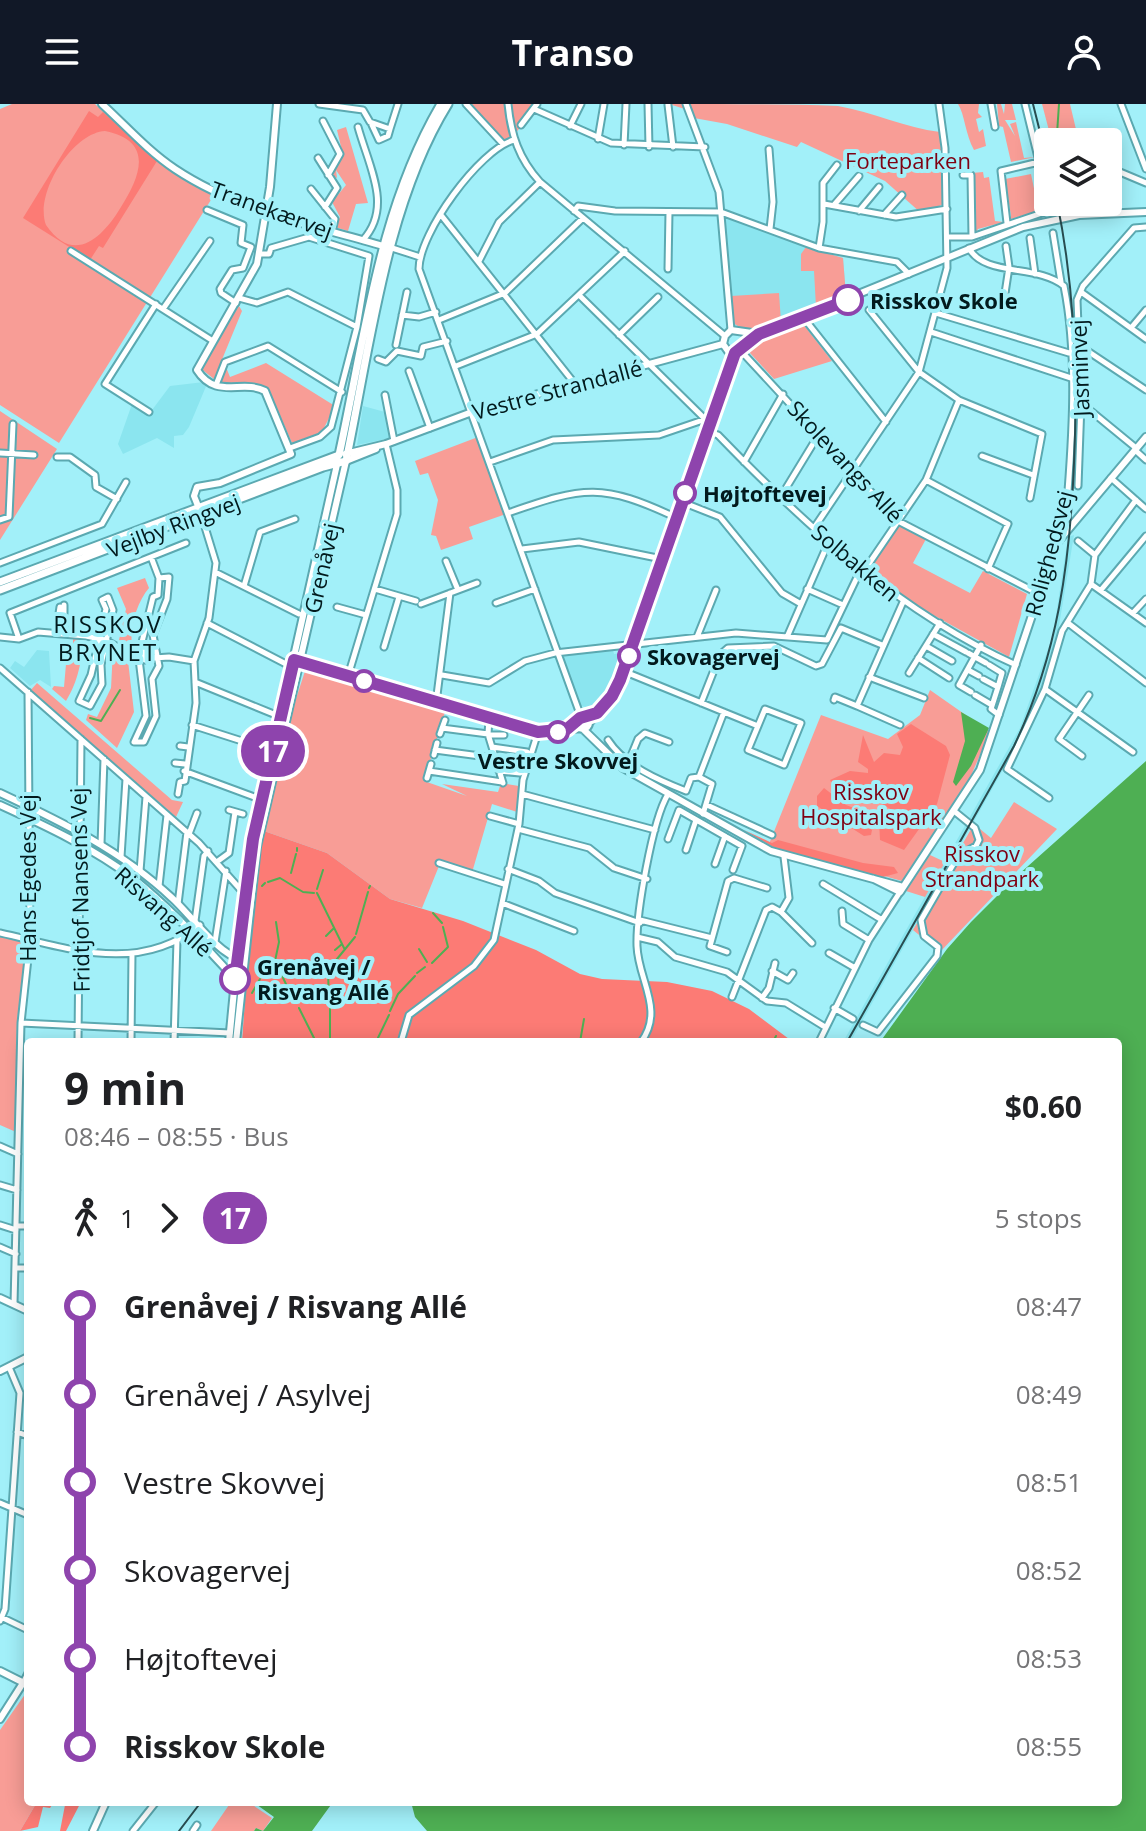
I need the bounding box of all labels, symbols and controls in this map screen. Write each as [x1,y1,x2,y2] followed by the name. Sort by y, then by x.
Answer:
[512,28,634,77] text: Transo
[40,30,84,74] icon: menu
[1062,30,1106,74] icon: person
[1034,128,1122,216] map controls
[1034,128,1122,216] button: layers
[845,145,971,175] park label: Forteparken
[207,173,337,245] street label: Tranekærvej
[833,285,863,315] marker: Risskov Skole
[870,285,1018,315] place label: Risskov Skole
[1062,319,1096,419] street label: Jasminvej
[469,352,645,426] street label: Vestre Strandallé
[781,393,911,529] street label: Skolevangs Allé
[703,478,827,508] place label: Højtoftevej
[674,482,696,504] marker: Højtoftevej
[102,486,244,564] street label: Vejlby Ringvej
[1017,487,1079,619] street label: Rolighedsvej
[806,517,906,607] street label: Solbakken
[296,520,346,616] street label: Grenåvej
[53,607,163,668] district label: RISSKOV BRYNET
[647,641,780,671] place label: Skovagervej
[618,645,640,667] marker: Skovagervej
[353,670,375,692] unlabelled marker
[547,721,569,743] marker: Vestre Skovvej
[237,725,309,777] line badge: 17
[257,732,289,770] text: 17
[478,745,638,775] place label: Vestre Skovvej
[800,776,942,831] park label: Risskov Hospitalspark
[62,787,96,993] street label: Fridtjof Nansens Vej
[12,794,42,962] street label: Hans Egedes Vej
[925,838,1040,893] park label: Risskov Strandpark
[109,859,219,963] street label: Risvang Allé
[257,951,389,1006] place label: Grenåvej / Risvang Allé
[220,964,250,994] marker: Grenåvej / Risvang Allé
[64,1058,186,1118] text: 9 min
[1005,1086,1082,1127] text: $0.60
[64,1118,289,1154] text: 08:46 – 08:55 · Bus
[64,1196,108,1240] icon: walk
[147,1196,191,1240] icon: forward
[219,1199,251,1237] text: 17
[120,1200,135,1236] text: 1
[995,1200,1082,1236] text: 5 stops
[124,1286,467,1327] text: Grenåvej / Risvang Allé
[1016,1288,1082,1324] text: 08:47
[124,1374,371,1415] text: Grenåvej / Asylvej
[1016,1376,1082,1412] text: 08:49
[124,1462,325,1503] text: Vestre Skovvej
[1016,1464,1082,1500] text: 08:51
[124,1550,291,1591] text: Skovagervej
[1016,1552,1082,1588] text: 08:52
[124,1638,278,1679] text: Højtoftevej
[1016,1640,1082,1676] text: 08:53
[124,1726,325,1767] text: Risskov Skole
[1016,1728,1082,1764] text: 08:55

